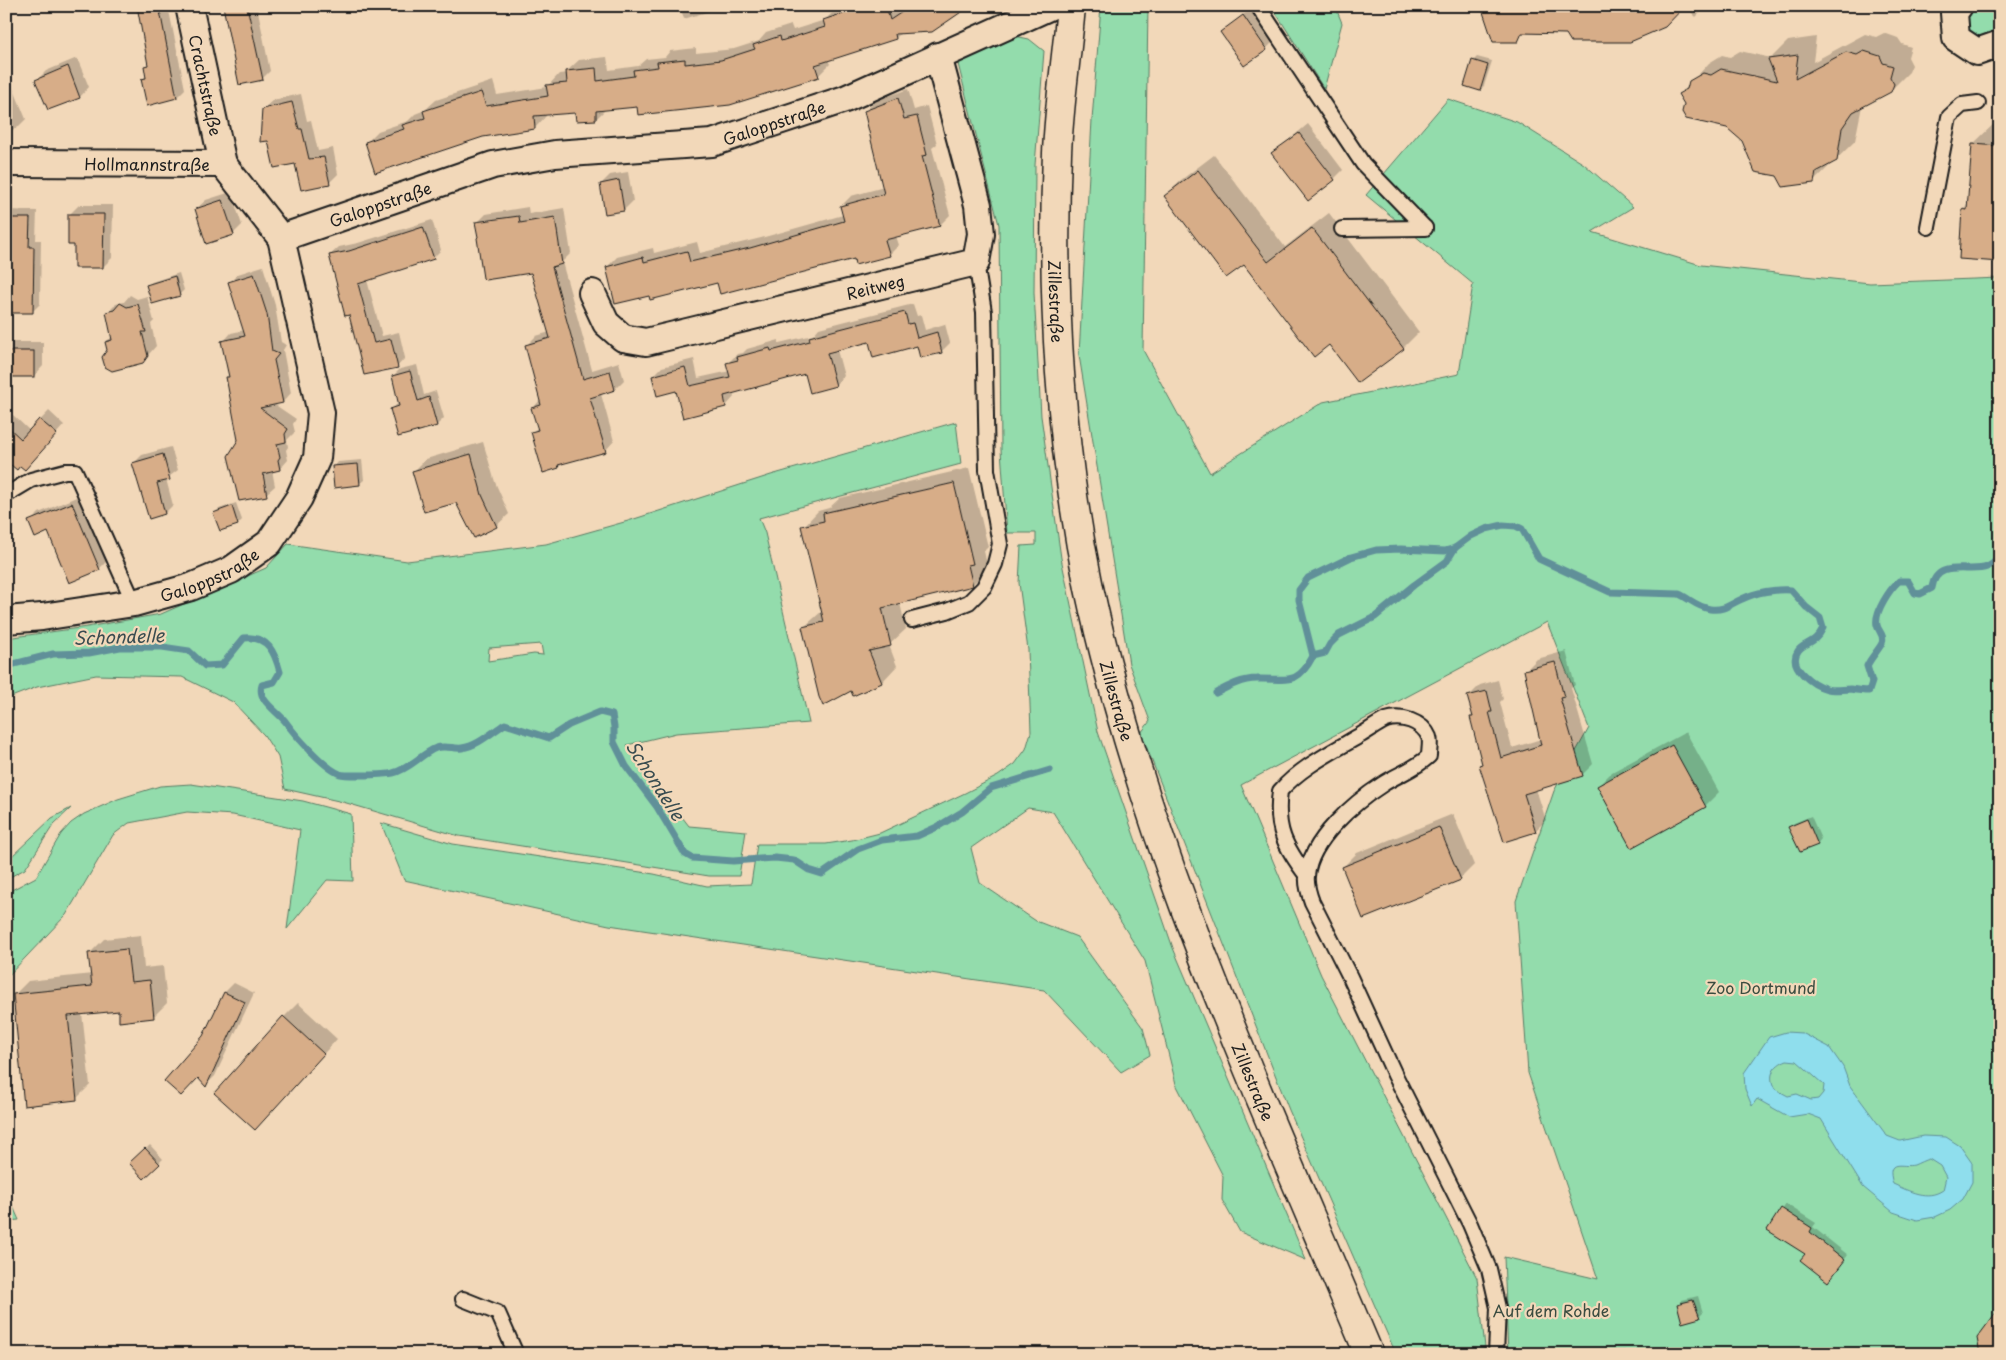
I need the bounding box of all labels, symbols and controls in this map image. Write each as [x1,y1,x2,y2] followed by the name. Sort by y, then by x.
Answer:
[183,32,229,138] street label: Crachtstraße
[720,94,828,151] street label: Galoppstraße
[84,151,210,176] street label: Hollmannstraße
[326,175,435,233] street label: Galoppstraße
[1043,260,1070,343] street label: Zillestraße
[844,268,907,305] street label: Reitweg
[157,542,264,607] street label: Galoppstraße
[73,621,166,651] water label: Schondelle
[1095,658,1140,744] street label: Zillestraße
[620,735,693,826] water label: Schondelle
[1706,975,1816,999] park label: Zoo Dortmund
[1227,1039,1281,1124] street label: Zillestraße
[1493,1298,1609,1322] park label: Auf dem Rohde

